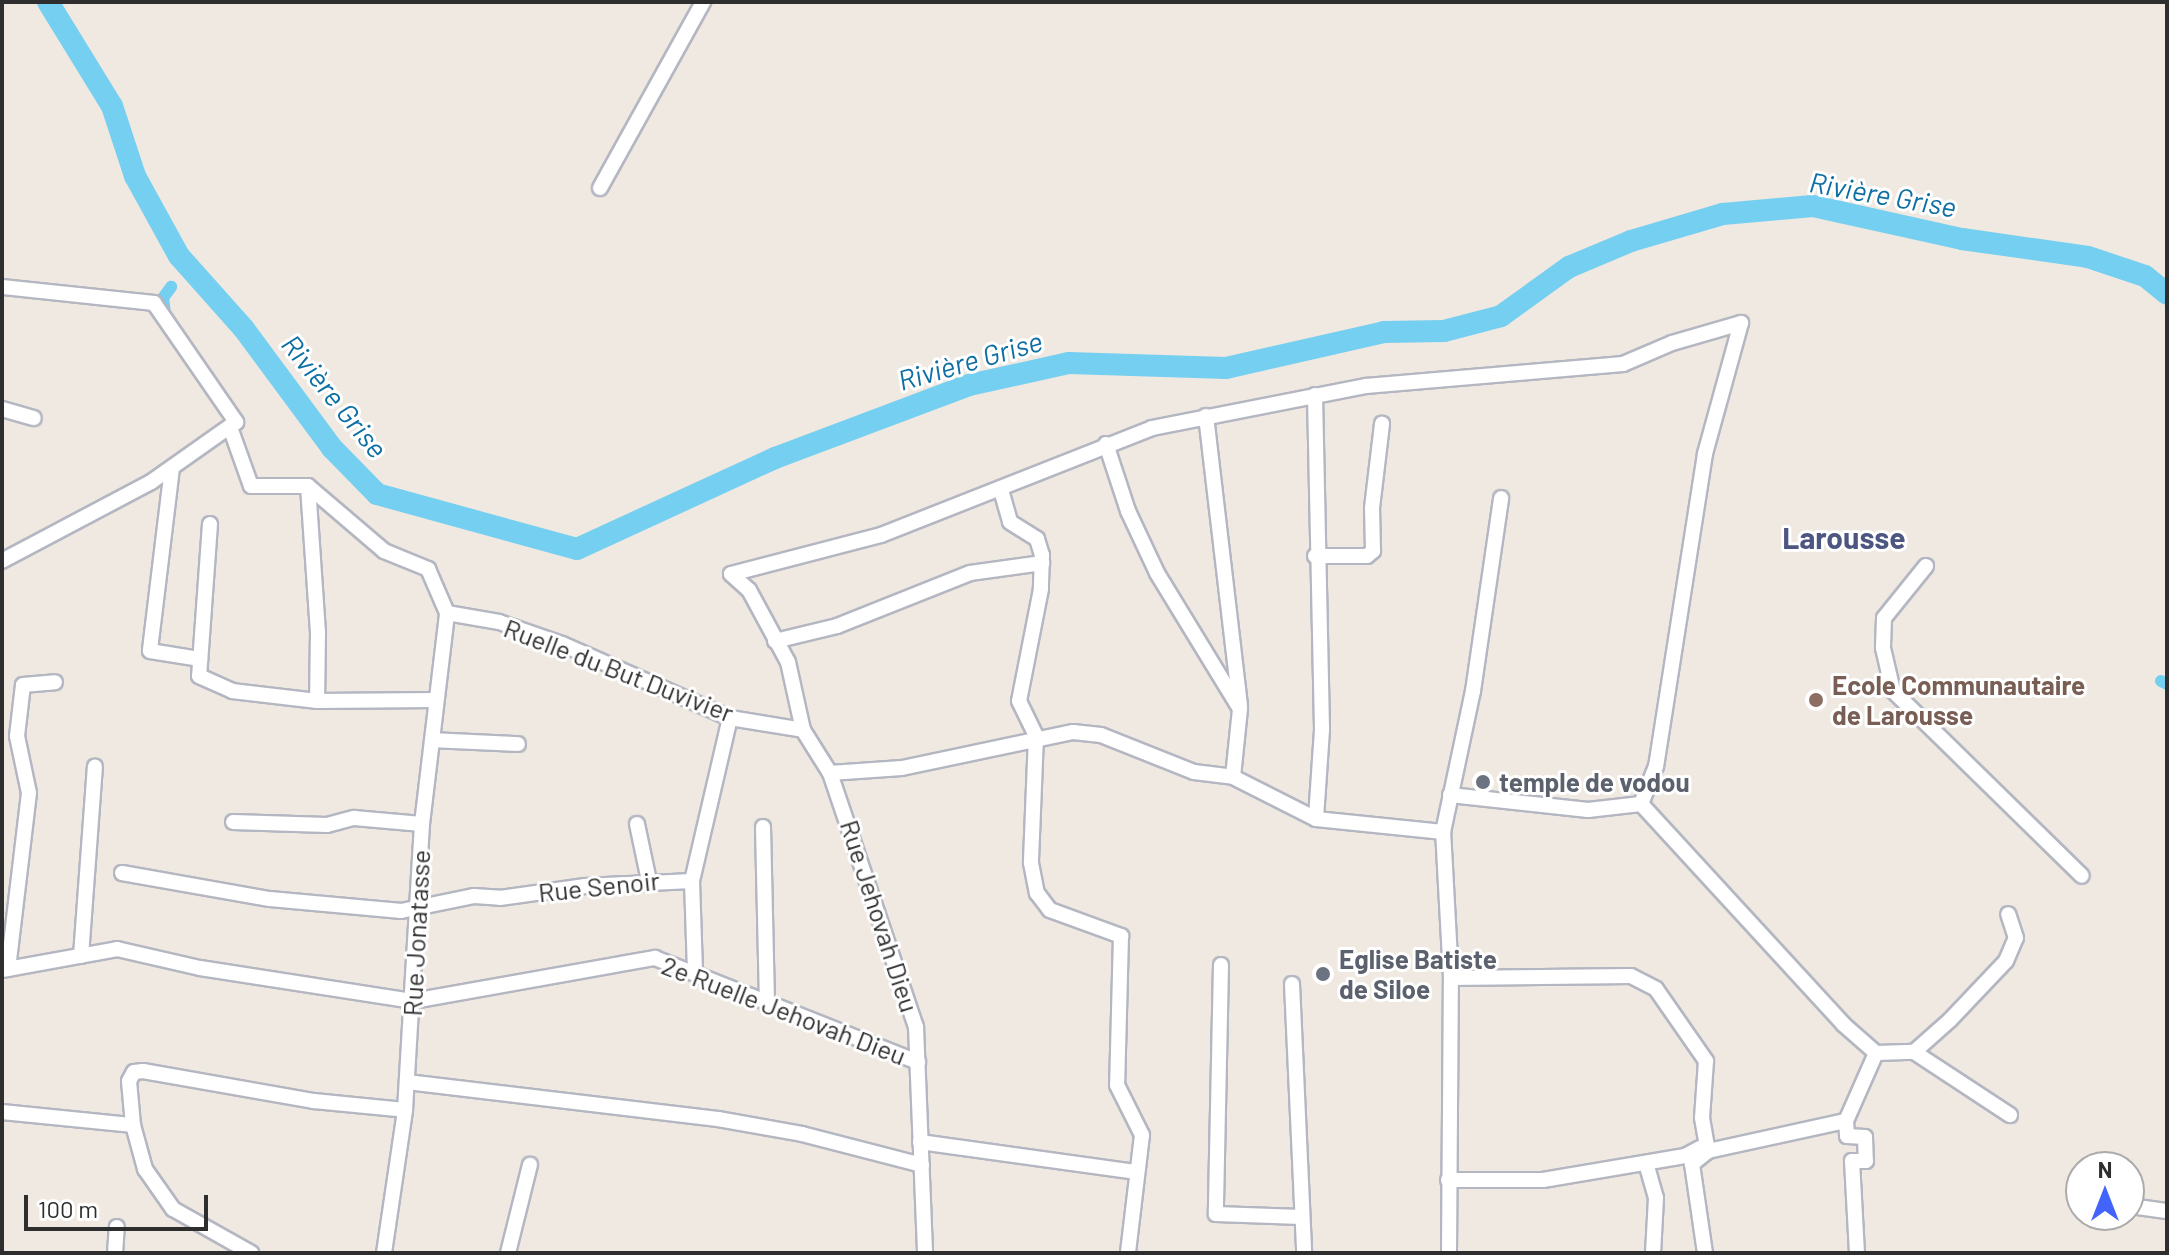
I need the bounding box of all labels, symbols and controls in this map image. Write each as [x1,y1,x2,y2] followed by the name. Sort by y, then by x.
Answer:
[1807,165,1959,223] water label: Rivière Grise
[894,323,1046,397] water label: Rivière Grise
[275,328,395,464] water label: Rivière Grise
[1782,519,1906,555] district label: Larousse
[500,612,738,728] street label: Ruelle du But Duvivier
[1832,669,2085,730] place label: Ecole Communautaire de Larousse
[1807,691,1825,709] marker: Ecole Communautaire de Larousse
[1499,766,1690,798] place label: temple de vodou
[1474,773,1492,791] marker: temple de vodou
[834,816,926,1016] street label: Rue Jehovah Dieu
[396,849,436,1017] street label: Rue Jonatasse
[537,864,661,908] street label: Rue Senoir
[1339,943,1497,1004] place label: Eglise Batiste de Siloe
[657,949,911,1071] street label: 2e Ruelle Jehovah Dieu
[1314,965,1332,983] marker: Eglise Batiste de Siloe
[2065,1151,2145,1231] north arrow
[2098,1156,2112,1182] text: N
[28,1179,212,1229] scale bar
[38,1194,98,1223] text: 100 m

